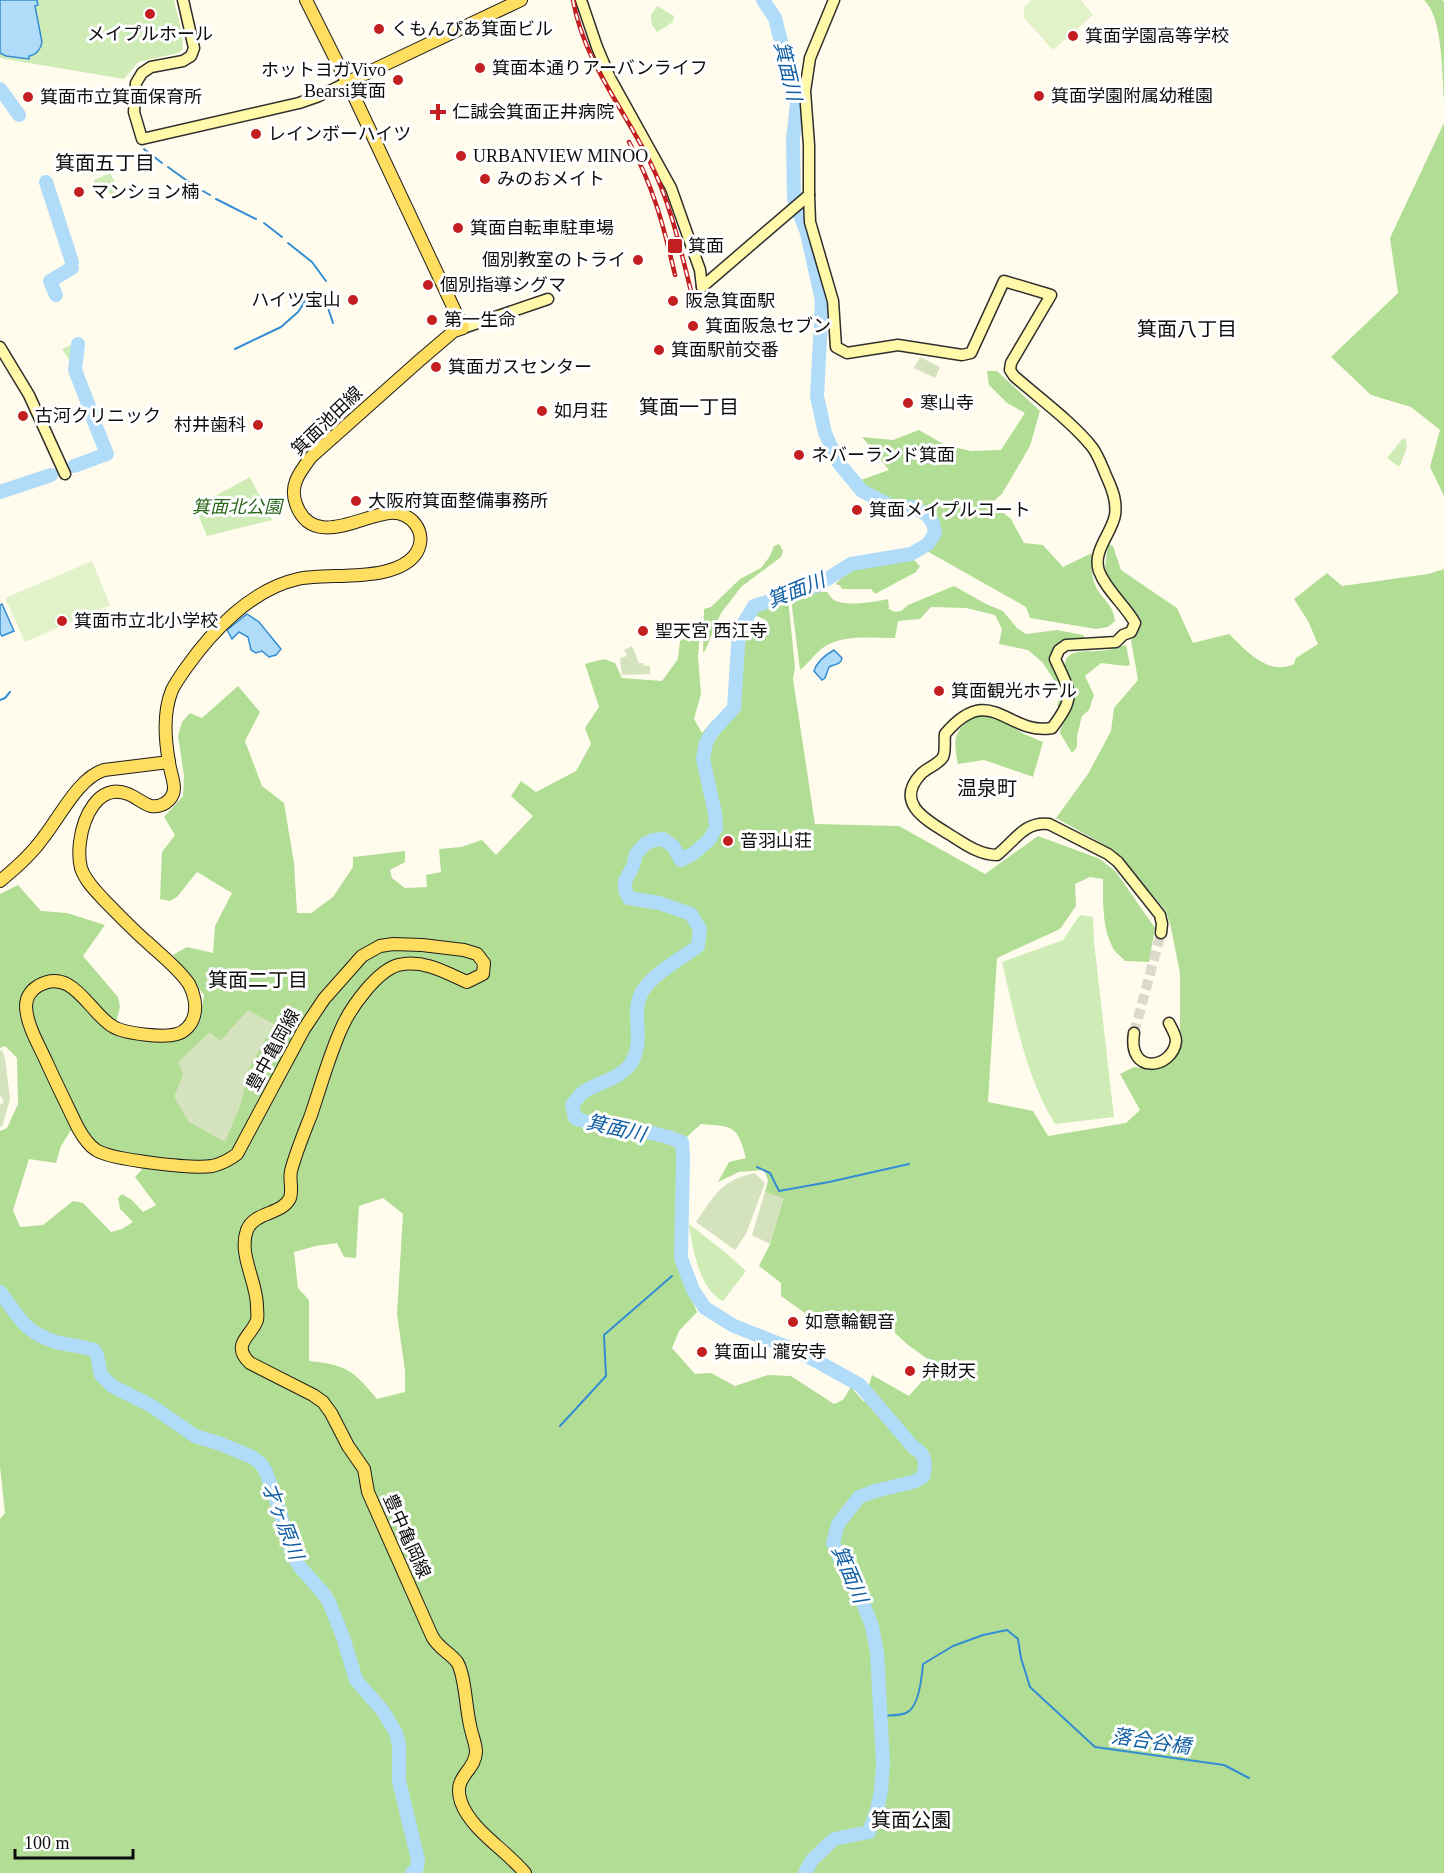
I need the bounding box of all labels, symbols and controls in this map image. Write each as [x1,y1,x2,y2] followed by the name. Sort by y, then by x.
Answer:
[143,7,157,21] marker: メイプルホール
[391,19,553,39] place label: くもんぴあ箕面ビル
[372,22,386,36] marker: くもんぴあ箕面ビル
[87,24,213,44] place label: メイプルホール
[1085,26,1229,46] place label: 箕面学園高等学校
[1066,29,1080,43] marker: 箕面学園高等学校
[771,39,806,105] water label: 箕面川
[492,58,708,78] place label: 箕面本通りアーバンライフ
[261,60,386,101] place label: ホットヨガVivo Bearsi箕面
[473,61,487,75] marker: 箕面本通りアーバンライフ
[391,73,405,87] marker: ホットヨガVivo Bearsi箕面
[1051,86,1213,106] place label: 箕面学園附属幼稚園
[40,87,202,107] place label: 箕面市立箕面保育所
[1032,89,1046,103] marker: 箕面学園附属幼稚園
[21,90,35,104] marker: 箕面市立箕面保育所
[452,102,614,122] place label: 仁誠会箕面正井病院
[429,103,447,121] marker: 仁誠会箕面正井病院
[268,124,411,144] place label: レインボーハイツ
[249,127,263,141] marker: レインボーハイツ
[473,146,648,166] place label: URBANVIEW MINOO
[454,149,468,163] marker: URBANVIEW MINOO
[55,152,155,174] district label: 箕面五丁目
[497,169,605,189] place label: みのおメイト
[478,172,492,186] marker: みのおメイト
[91,182,199,202] place label: マンション楠
[72,185,86,199] marker: マンション楠
[470,218,614,238] place label: 箕面自転車駐車場
[451,221,465,235] marker: 箕面自転車駐車場
[688,236,724,256] place label: 箕面
[666,237,684,255] marker: 箕面
[482,250,626,270] place label: 個別教室のトライ
[631,253,645,267] marker: 個別教室のトライ
[440,275,566,295] place label: 個別指導シグマ
[421,278,435,292] marker: 個別指導シグマ
[251,290,341,310] place label: ハイツ宝山
[685,291,775,311] place label: 阪急箕面駅
[346,293,360,307] marker: ハイツ宝山
[666,294,680,308] marker: 阪急箕面駅
[444,310,516,330] place label: 第一生命
[425,313,439,327] marker: 第一生命
[705,316,831,336] place label: 箕面阪急セブン
[1137,318,1237,340] district label: 箕面八丁目
[686,319,700,333] marker: 箕面阪急セブン
[671,340,779,360] place label: 箕面駅前交番
[652,343,666,357] marker: 箕面駅前交番
[448,357,592,377] place label: 箕面ガスセンター
[429,360,443,374] marker: 箕面ガスセンター
[288,383,366,459] street label: 箕面池田線
[920,393,974,413] place label: 寒山寺
[639,396,739,418] district label: 箕面一丁目
[901,396,915,410] marker: 寒山寺
[554,401,608,421] place label: 如月荘
[535,404,549,418] marker: 如月荘
[35,406,161,426] place label: 古河クリニック
[16,409,30,423] marker: 古河クリニック
[174,415,246,435] place label: 村井歯科
[251,418,265,432] marker: 村井歯科
[811,445,955,465] place label: ネバーランド箕面
[792,448,806,462] marker: ネバーランド箕面
[368,491,548,511] place label: 大阪府箕面整備事務所
[349,494,363,508] marker: 大阪府箕面整備事務所
[192,497,285,517] park label: 箕面北公園
[869,500,1031,520] place label: 箕面メイプルコート
[850,503,864,517] marker: 箕面メイプルコート
[764,568,830,611] water label: 箕面川
[74,611,218,631] place label: 箕面市立北小学校
[55,614,69,628] marker: 箕面市立北小学校
[655,621,768,641] place label: 聖天宮 西江寺
[636,624,650,638] marker: 聖天宮 西江寺
[951,681,1077,701] place label: 箕面観光ホテル
[932,684,946,698] marker: 箕面観光ホテル
[957,777,1017,799] district label: 温泉町
[740,831,812,851] place label: 音羽山荘
[721,834,735,848] marker: 音羽山荘
[208,969,308,991] district label: 箕面二丁目
[242,1006,304,1094] street label: 豊中亀岡線
[584,1111,650,1146] water label: 箕面川
[805,1312,895,1332] place label: 如意輪観音
[786,1315,800,1329] marker: 如意輪観音
[714,1342,827,1362] place label: 箕面山 瀧安寺
[695,1345,709,1359] marker: 箕面山 瀧安寺
[922,1361,976,1381] place label: 弁財天
[903,1364,917,1378] marker: 弁財天
[258,1480,308,1564] water label: 才ヶ原川
[380,1491,434,1581] street label: 豊中亀岡線
[828,1542,873,1608] water label: 箕面川
[1110,1725,1195,1758] water label: 落合谷橋
[871,1809,951,1831] district label: 箕面公園
[15,1822,134,1860] scale bar
[24,1833,70,1853] text: 100 m

